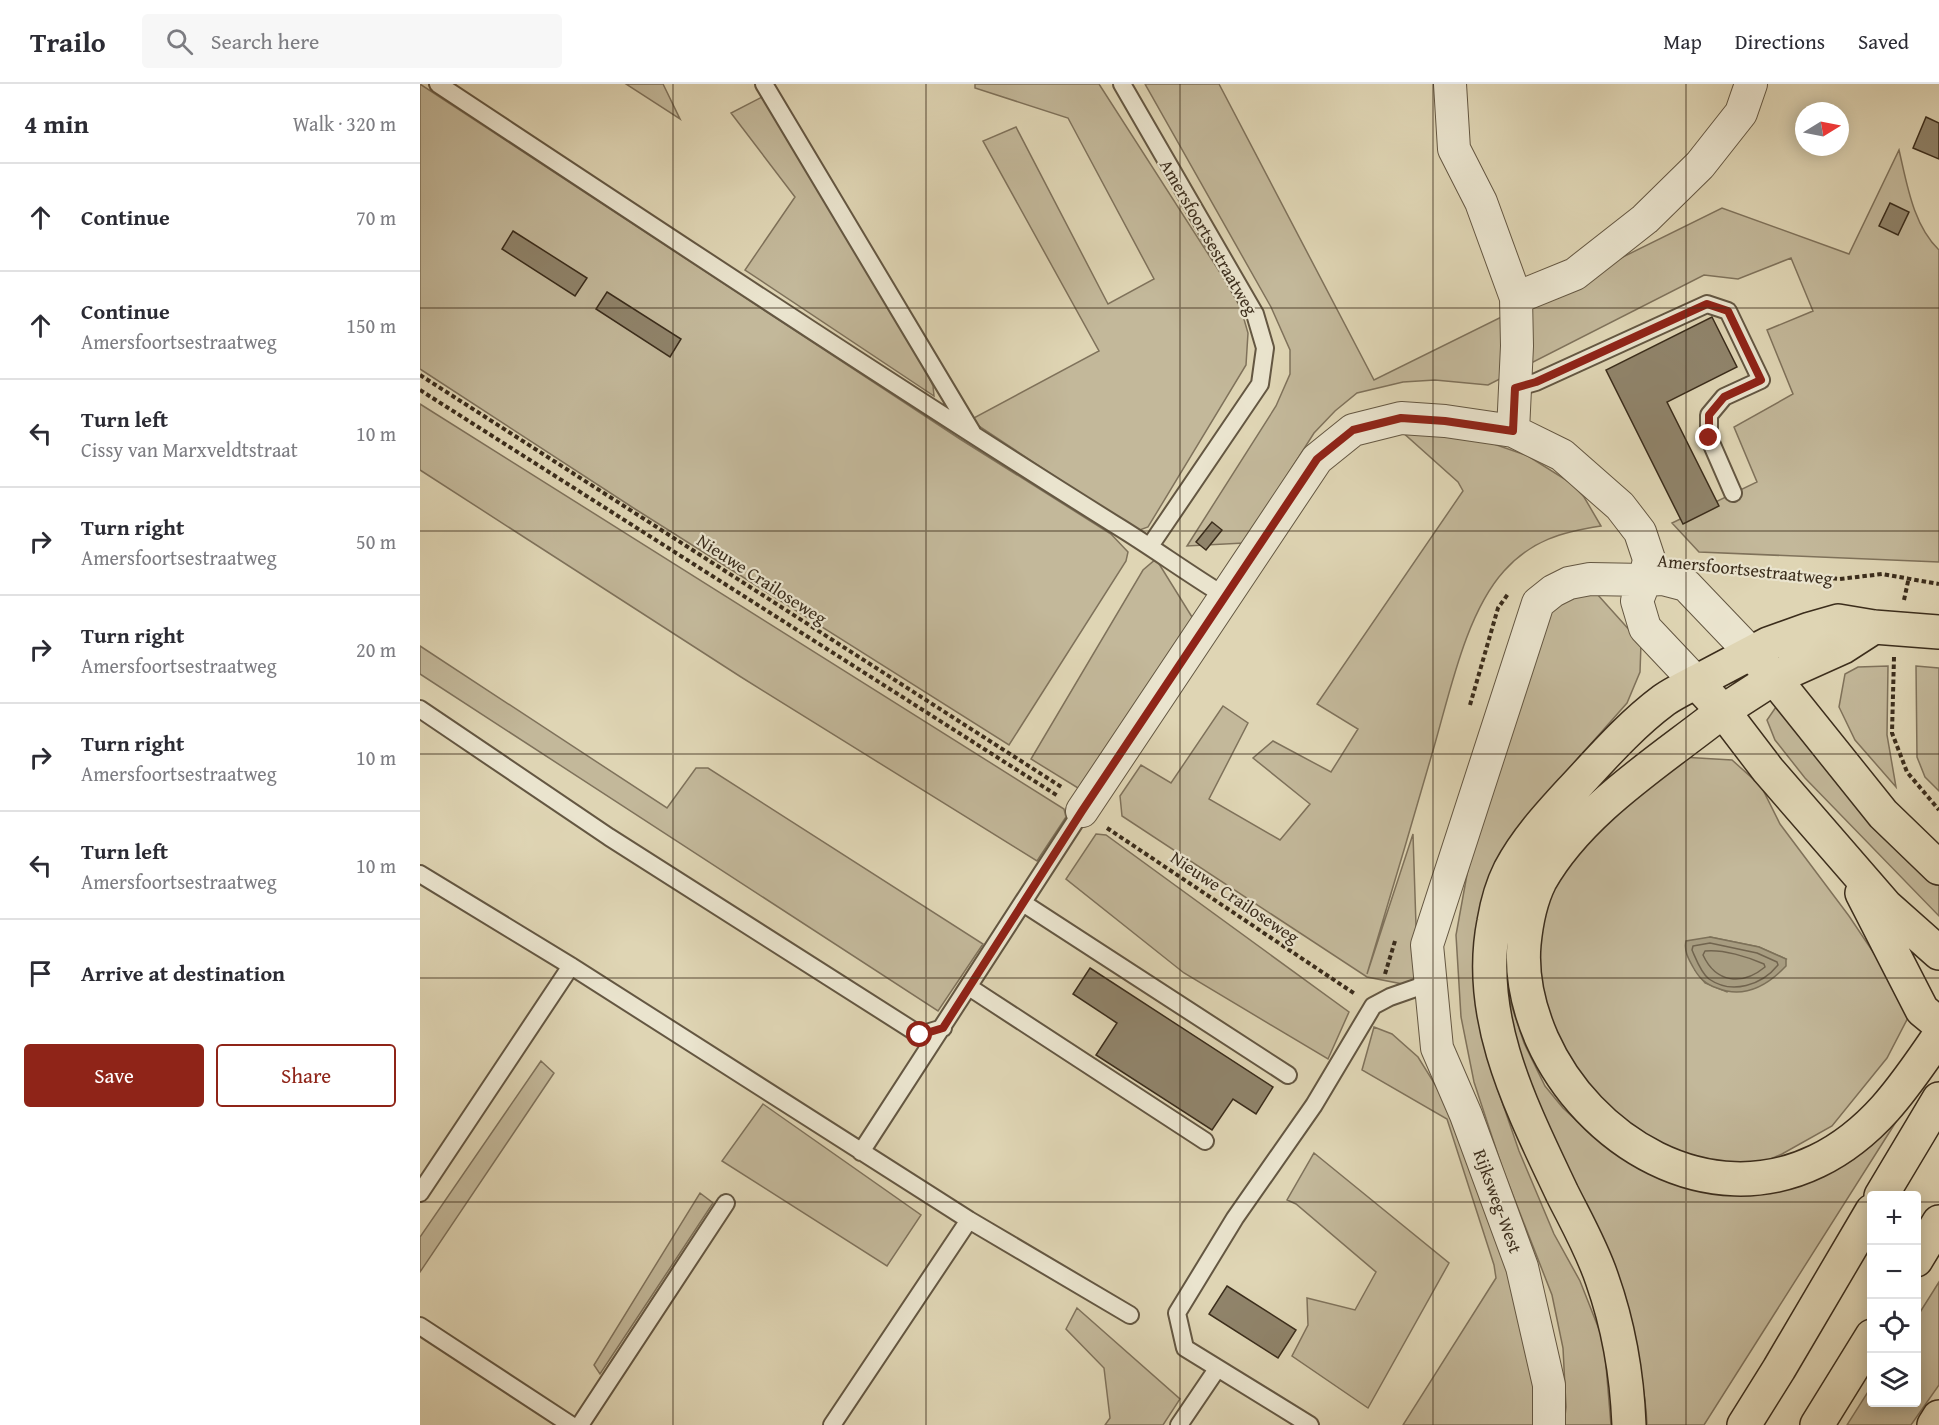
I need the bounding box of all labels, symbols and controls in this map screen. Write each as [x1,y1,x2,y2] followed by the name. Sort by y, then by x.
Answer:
[142,14,562,68] search box
[30,21,106,62] text: Trailo
[163,25,196,58] icon: search
[211,25,319,57] text: Search here
[1663,26,1702,57] text: Map
[1735,26,1825,57] text: Directions
[1858,26,1909,57] text: Saved
[1795,102,1849,156] north arrow
[24,104,89,143] text: 4 min
[293,109,396,138] text: Walk · 320 m
[1153,154,1265,320] street label: Amersfoortsestraatweg
[24,201,57,234] icon: ahead
[81,201,170,233] text: Continue
[356,203,396,232] text: 70 m
[81,295,170,327] text: Continue
[24,309,57,342] icon: ahead
[346,311,396,340] text: 150 m
[81,327,277,356] text: Amersfoortsestraatweg
[81,403,168,435] text: Turn left
[24,417,57,450] icon: left
[356,419,396,448] text: 10 m
[1695,424,1721,450] route end
[81,435,298,464] text: Cissy van Marxveldtstraat
[81,511,184,543] text: Turn right
[24,525,57,558] icon: right
[356,527,396,556] text: 50 m
[692,527,832,631] street label: Nieuwe Crailoseweg
[81,543,277,572] text: Amersfoortsestraatweg
[1656,546,1834,592] street label: Amersfoortsestraatweg
[81,619,184,651] text: Turn right
[24,633,57,666] icon: right
[356,635,396,664] text: 20 m
[81,651,277,680] text: Amersfoortsestraatweg
[81,727,184,759] text: Turn right
[24,741,57,774] icon: right
[356,743,396,772] text: 10 m
[81,759,277,788] text: Amersfoortsestraatweg
[81,835,168,867] text: Turn left
[1165,844,1305,950] street label: Nieuwe Crailoseweg
[24,849,57,882] icon: left
[356,851,396,880] text: 10 m
[81,867,277,896] text: Amersfoortsestraatweg
[24,957,57,990] icon: arrive
[81,957,285,989] text: Arrive at destination
[906,1021,932,1047] route start
[24,1044,204,1107] button: Save
[216,1044,396,1107] button: Share
[1467,1145,1530,1257] street label: Rijksweg-West
[1867,1191,1921,1407] map controls
[1867,1191,1921,1245] button: +
[1867,1245,1921,1299] button: −
[1867,1299,1921,1353] button: locate
[1867,1353,1921,1407] button: layers

